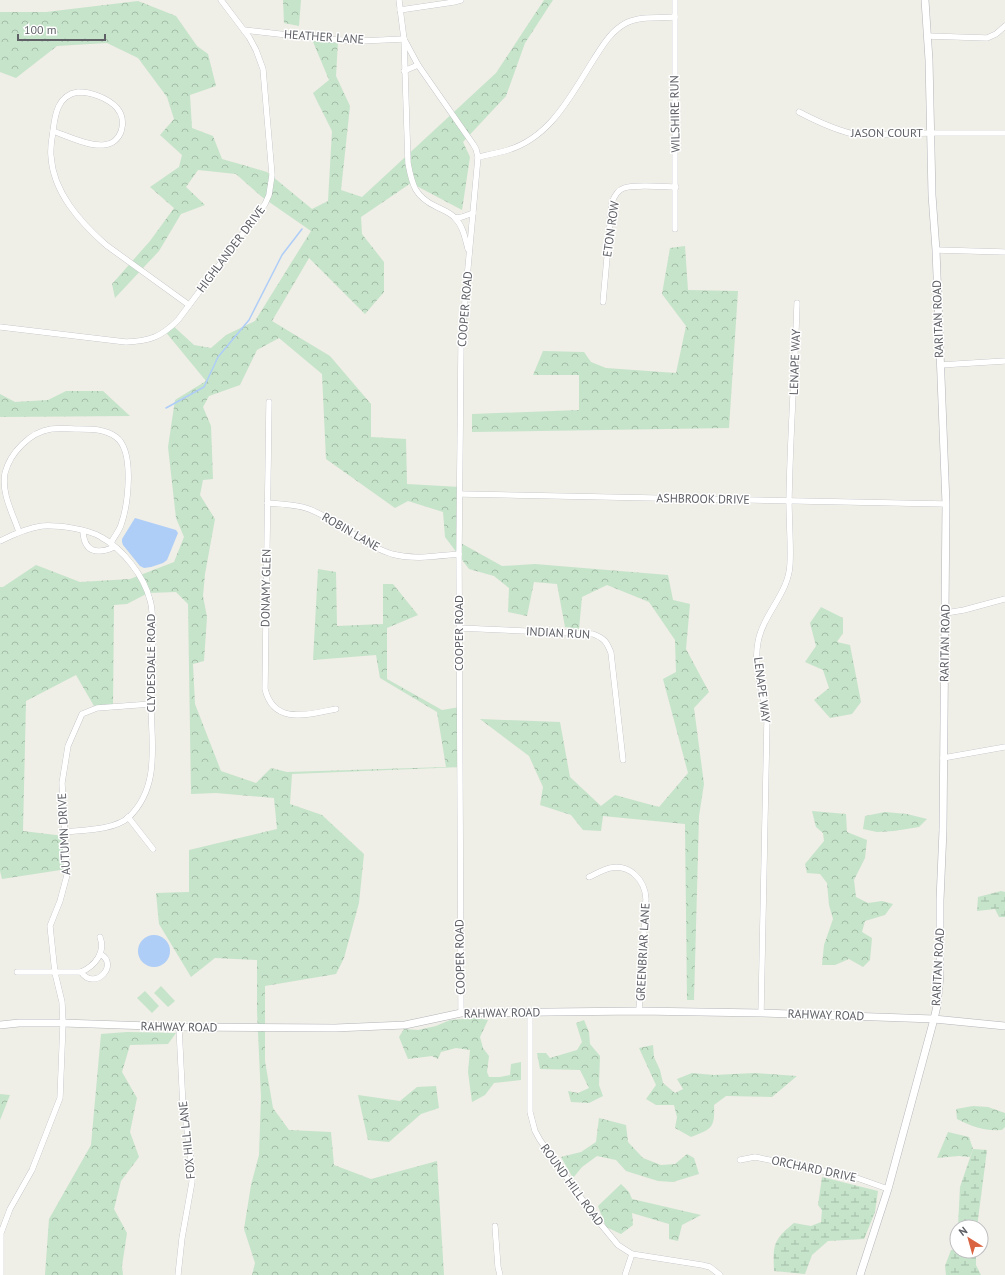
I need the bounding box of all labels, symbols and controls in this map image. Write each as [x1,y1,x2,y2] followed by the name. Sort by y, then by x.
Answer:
[18,16,105,42] scale bar
[24,22,57,37] text: 100 m
[284,26,364,47] street label: HEATHER LANE
[666,75,683,153] street label: WILSHIRE RUN
[850,125,923,140] street label: JASON COURT
[599,200,622,258] street label: ETON ROW
[193,202,268,295] street label: HIGHLANDER DRIVE
[454,270,475,347] street label: COOPER ROAD
[929,280,946,358] street label: RARITAN ROAD
[786,328,803,395] street label: LENAPE WAY
[656,490,750,507] street label: ASHBROOK DRIVE
[320,509,383,554] street label: ROBIN LANE
[257,549,274,627] street label: DONAMY GLEN
[451,595,466,671] street label: COOPER ROAD
[936,604,953,682] street label: RARITAN ROAD
[143,613,158,712] street label: CLYDESDALE ROAD
[526,623,590,642] street label: INDIAN RUN
[751,656,774,724] street label: LENAPE WAY
[54,793,73,875] street label: AUTUMN DRIVE
[632,903,653,1001] street label: GREENBRIAR LANE
[451,919,468,995] street label: COOPER ROAD
[928,927,947,1006] street label: RARITAN ROAD
[464,1004,541,1021] street label: RAHWAY ROAD
[787,1006,865,1023] street label: RAHWAY ROAD
[141,1018,218,1035] street label: RAHWAY ROAD
[175,1100,198,1180] street label: FOX HILL LANE
[538,1141,607,1229] street label: ROUND HILL ROAD
[770,1152,858,1185] street label: ORCHARD DRIVE
[949,1219,989,1259] north arrow
[956,1223,970,1239] text: N

